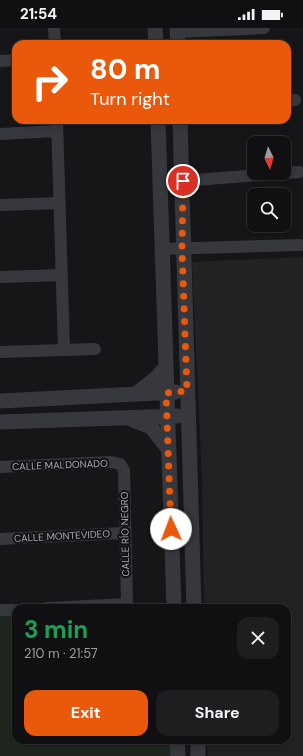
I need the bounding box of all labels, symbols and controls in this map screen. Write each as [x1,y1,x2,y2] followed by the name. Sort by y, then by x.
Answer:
[20,4,57,24] text: 21:54
[90,51,160,88] text: 80 m
[24,56,76,108] icon: right
[90,87,170,111] text: Turn right
[247,136,291,180] north arrow
[247,136,291,232] map controls
[166,164,200,198] pin
[172,170,194,192] icon: arrive
[247,188,291,232] button: search
[12,457,108,473] street label: CALLE MALDONADO
[118,491,132,577] street label: CALLE RÍO NEGRO
[150,508,192,550] position arrow
[14,527,111,545] street label: CALLE MONTEVIDEO
[24,614,88,645] text: 3 min
[237,617,279,659] button: close
[24,645,98,662] text: 210 m · 21:57
[24,690,148,736] button: Exit
[156,690,279,736] button: Share

